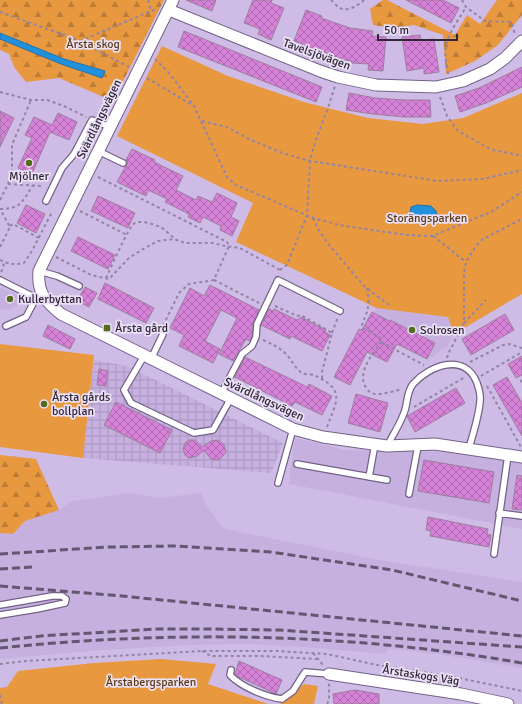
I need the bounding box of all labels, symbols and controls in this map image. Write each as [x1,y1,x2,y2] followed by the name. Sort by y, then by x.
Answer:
[378,16,457,42] scale bar
[384,23,409,38] text: 50 m
[281,35,353,74] street label: Tavelsjövägen
[66,37,120,52] park label: Årsta skog
[74,77,125,161] street label: Svärdlångsvägen
[24,158,34,168] marker: Mjölner
[9,169,49,184] place label: Mjölner
[387,211,467,226] park label: Storängsparken
[18,292,82,307] place label: Kullerbyttan
[5,294,15,304] marker: Kullerbyttan
[115,321,168,336] place label: Årsta gård
[102,323,112,333] marker: Årsta gård
[420,323,465,338] place label: Solrosen
[407,325,417,335] marker: Solrosen
[221,374,306,425] street label: Svärdlångsvägen
[52,390,110,419] place label: Årsta gårds bollplan
[39,399,49,409] marker: Årsta gårds bollplan
[381,662,460,689] street label: Årstaskogs Väg
[106,675,196,690] park label: Årstabergsparken

